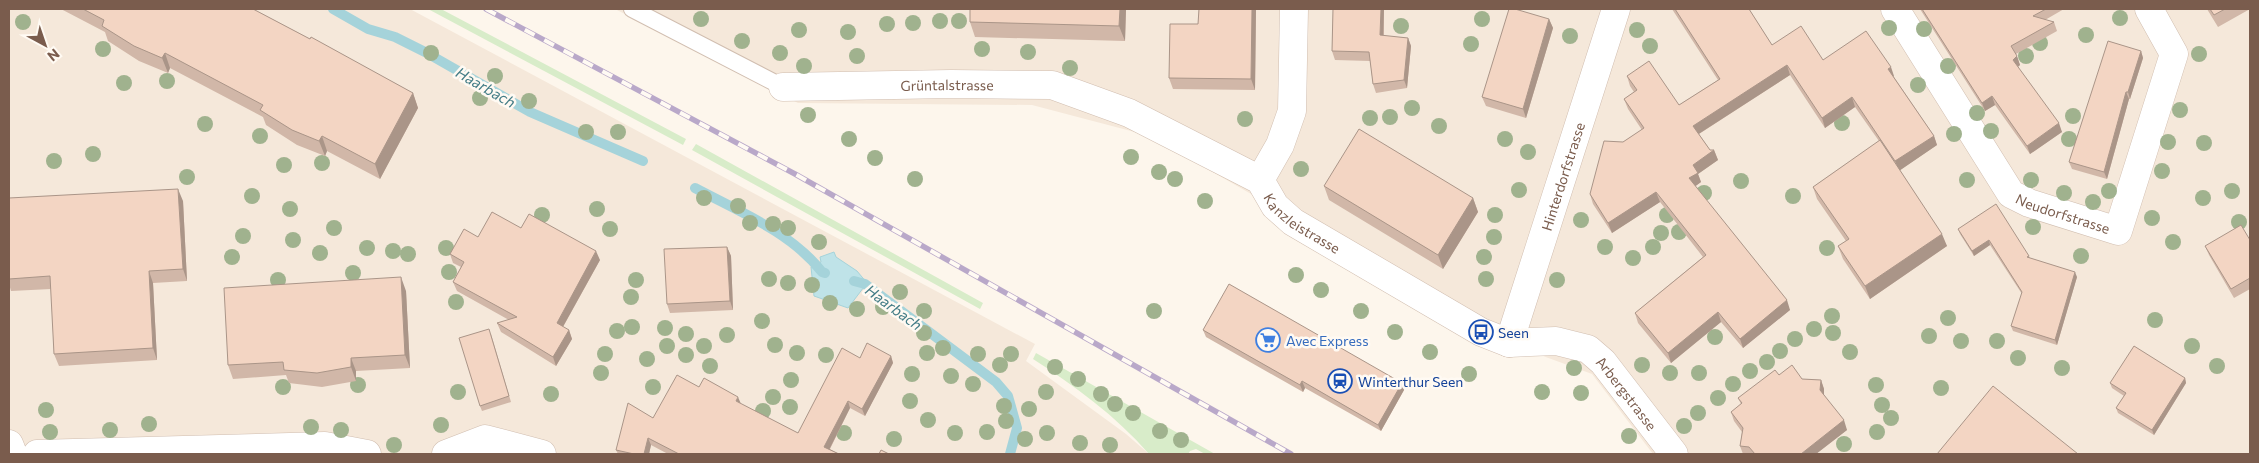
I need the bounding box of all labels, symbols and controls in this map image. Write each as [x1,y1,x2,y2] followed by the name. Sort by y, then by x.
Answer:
[20,20,70,70] north arrow
[44,45,63,65] text: N
[453,63,519,111] water label: Haarbach
[900,75,994,93] street label: Grüntalstrasse
[1537,120,1588,233] street label: Hinterdorfstrasse
[2013,189,2112,236] street label: Neudorfstrasse
[1261,190,1343,256] street label: Kanzleistrasse
[862,280,926,334] water label: Haarbach
[1468,319,1494,345] bus stop icon: Seen
[1498,324,1529,341] place label: Seen
[1255,327,1281,353] supermarket icon: Avec Express
[1286,332,1369,349] place label: Avec Express
[1593,352,1661,433] street label: Arbergstrasse
[1327,368,1353,394] station icon: Winterthur Seen
[1358,373,1463,390] place label: Winterthur Seen

